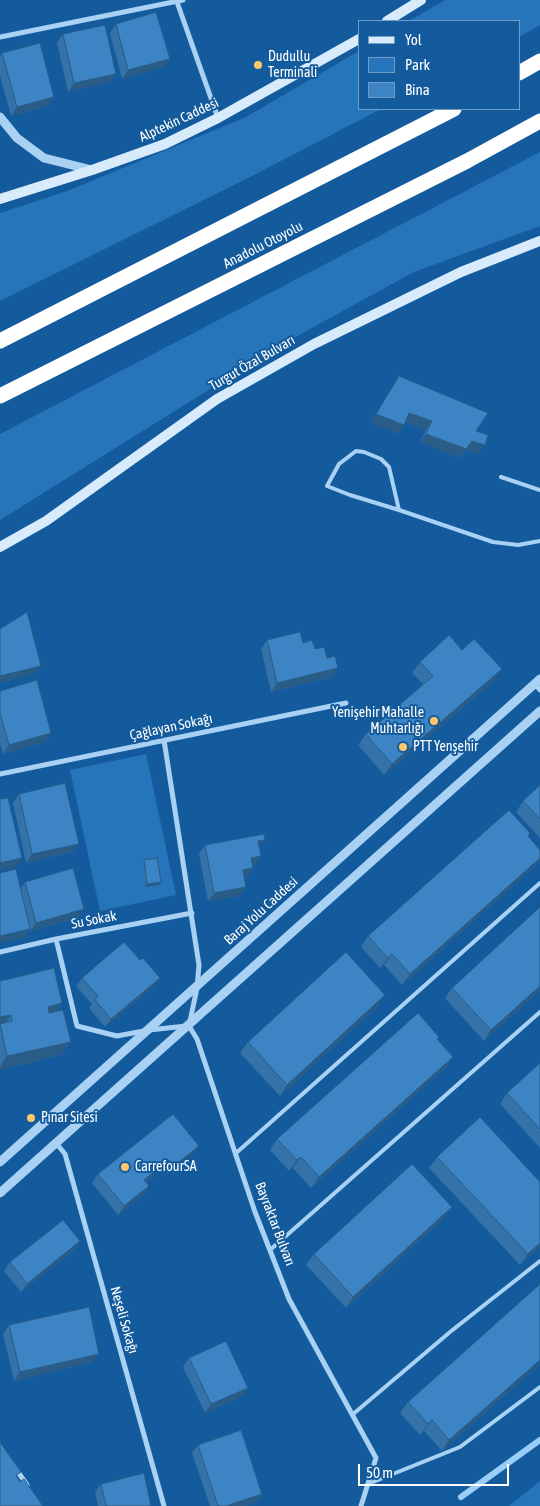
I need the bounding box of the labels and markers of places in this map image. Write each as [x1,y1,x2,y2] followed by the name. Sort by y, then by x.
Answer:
[268,49,317,82] place label: Dudullu Terminali
[252,59,264,71] marker: Dudullu Terminali
[332,705,424,738] place label: Yenişehir Mahalle Muhtarlığı
[428,715,440,727] marker: Yenişehir Mahalle Muhtarlığı
[413,739,478,755] place label: PTT Yenşehir
[397,741,409,753] marker: PTT Yenşehir
[41,1110,98,1126] place label: Pınar Sitesi
[25,1112,37,1124] marker: Pınar Sitesi
[135,1159,197,1175] place label: CarrefourSA
[119,1161,131,1173] marker: CarrefourSA

